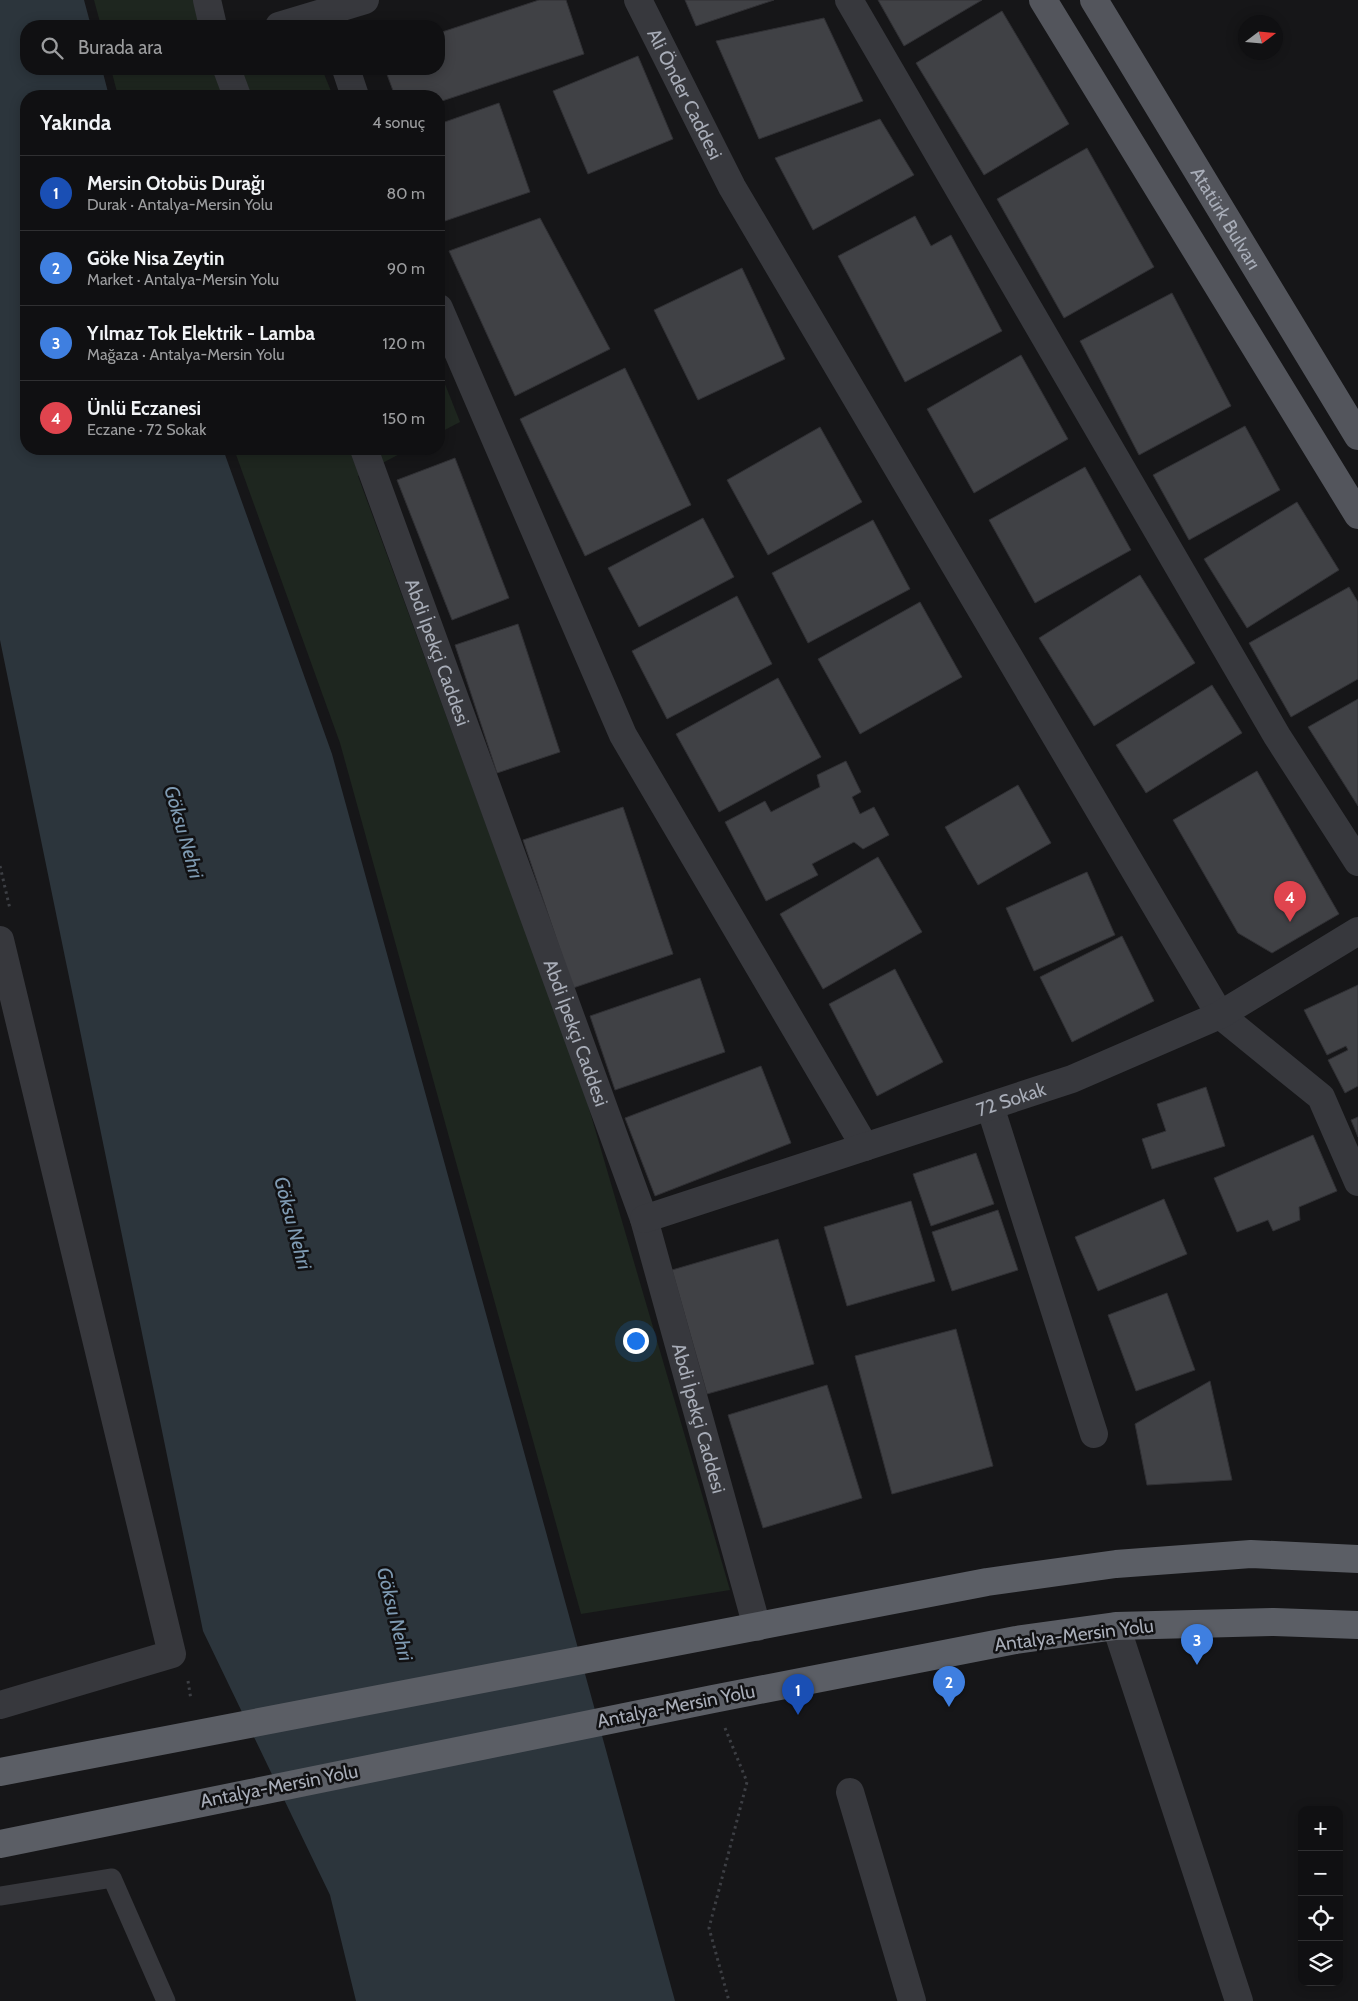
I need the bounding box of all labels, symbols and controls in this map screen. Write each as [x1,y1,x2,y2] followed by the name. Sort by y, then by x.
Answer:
[1238,15,1283,60] north arrow
[20,20,445,75] search box
[643,24,728,163] street label: Ali Önder Caddesi
[38,34,66,62] icon: search
[78,36,162,59] text: Burada ara
[40,110,111,135] text: Yakında
[372,113,425,132] text: 4 sonuç
[1186,163,1266,274] street label: Atatürk Bulvarı
[87,172,265,195] text: Mersin Otobüs Durağı
[53,184,59,203] text: 1
[387,184,425,203] text: 80 m
[87,195,273,214] text: Durak · Antalya-Mersin Yolu
[87,247,224,270] text: Göke Nisa Zeytin
[52,259,60,278] text: 2
[387,259,425,278] text: 90 m
[87,270,279,289] text: Market · Antalya-Mersin Yolu
[87,322,315,345] text: Yılmaz Tok Elektrik - Lamba
[52,334,60,353] text: 3
[383,334,425,353] text: 120 m
[87,345,285,364] text: Mağaza · Antalya-Mersin Yolu
[87,397,201,420] text: Ünlü Eczanesi
[51,409,61,428] text: 4
[382,409,425,428] text: 150 m
[87,420,206,439] text: Eczane · 72 Sokak
[401,575,475,729] street label: Abdi İpekçi Caddesi
[159,783,209,882] water label: Göksu Nehri
[1274,881,1306,922] pin: 4
[539,956,614,1109] street label: Abdi İpekçi Caddesi
[973,1077,1049,1121] street label: 72 Sokak
[269,1174,317,1273] water label: Göksu Nehri
[623,1328,649,1354] your location
[667,1340,731,1496] street label: Abdi İpekçi Caddesi
[372,1565,418,1664] water label: Göksu Nehri
[993,1614,1155,1656] street label: Antalya-Mersin Yolu
[1181,1624,1213,1665] pin: 3
[933,1666,965,1707] pin: 2
[782,1674,814,1715] pin: 1
[595,1679,757,1733] street label: Antalya-Mersin Yolu
[198,1759,360,1813] street label: Antalya-Mersin Yolu
[1298,1806,1343,1986] map controls
[1298,1806,1343,1851] button: +
[1298,1851,1343,1896] button: −
[1298,1896,1343,1941] button: locate
[1298,1941,1343,1986] button: layers

